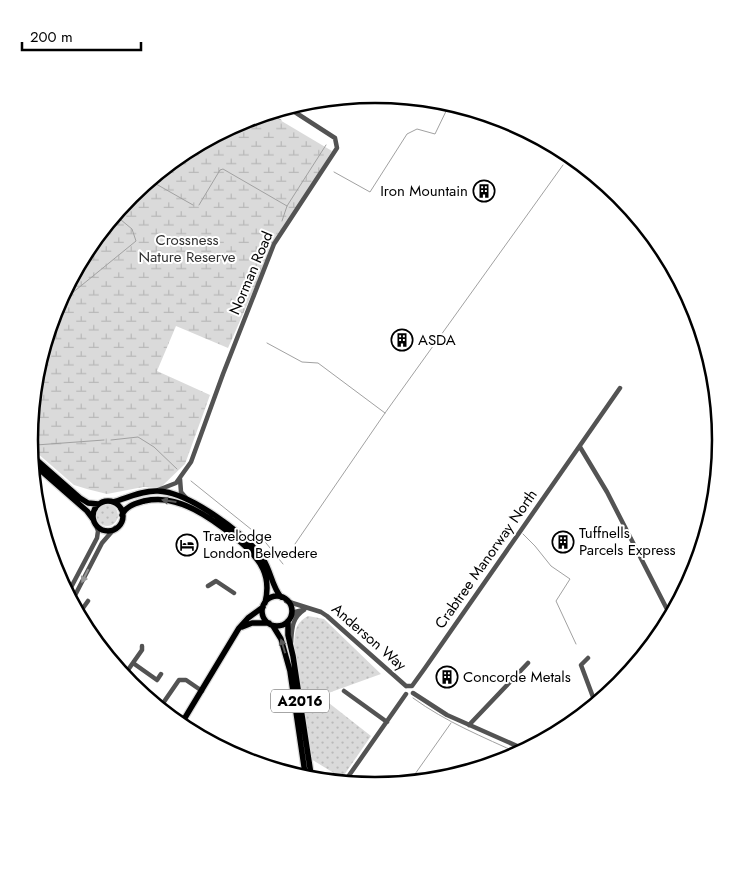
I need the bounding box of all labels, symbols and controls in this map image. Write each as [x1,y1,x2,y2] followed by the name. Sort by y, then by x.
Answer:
[22,20,141,52] scale bar
[30,26,73,48] text: 200 m
[472,179,496,203] building icon: Iron Mountain
[380,180,468,202] place label: Iron Mountain
[224,228,278,318] street label: Norman Road
[138,229,236,268] park label: Crossness Nature Reserve
[390,328,414,352] building icon: ASDA
[418,329,456,351] place label: ASDA
[430,485,542,633] street label: Crabtree Manorway North
[160,497,176,505] one-way arrow
[579,522,676,561] place label: Tuffnells Parcels Express
[203,525,318,564] place label: Travelodge London Belvedere
[551,530,575,554] building icon: Tuffnells Parcels Express
[175,533,199,557] hotel icon: Travelodge London Belvedere
[81,569,89,583] one-way arrow
[327,598,412,676] street label: Anderson Way
[278,638,286,653] one-way arrow
[435,665,459,689] building icon: Concorde Metals
[463,666,571,688] place label: Concorde Metals
[271,689,329,712] road number: A2016

